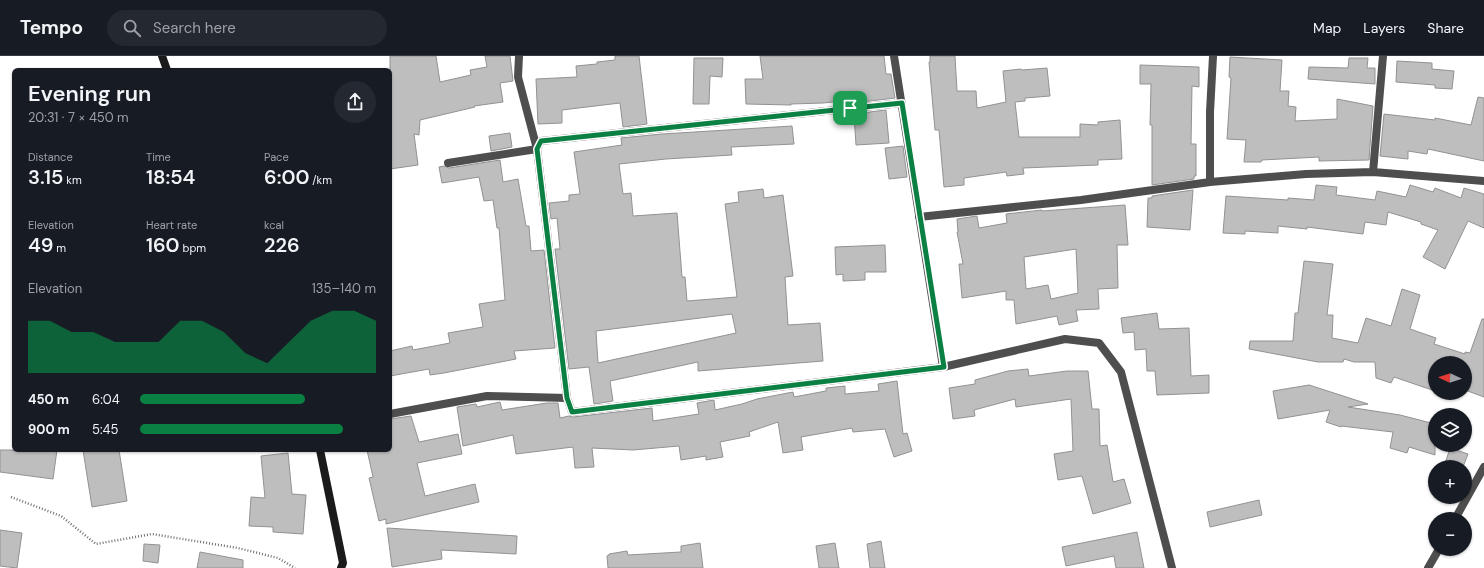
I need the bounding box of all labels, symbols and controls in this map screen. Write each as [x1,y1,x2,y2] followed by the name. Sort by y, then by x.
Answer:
[107,10,387,46] search box
[20,15,83,40] text: Tempo
[121,17,143,39] icon: search
[153,18,236,38] text: Search here
[1313,19,1341,37] text: Map
[1363,19,1405,37] text: Layers
[1427,19,1464,37] text: Share
[28,79,151,108] text: Evening run
[334,81,376,123] button: share
[833,91,867,125] pin
[839,97,861,119] icon: arrive
[28,109,129,126] text: 20:31 · 7 × 450 m
[28,150,73,164] text: Distance
[146,150,171,164] text: Time
[264,150,289,164] text: Pace
[28,164,63,190] text: 3.15
[146,164,195,190] text: 18:54
[264,164,309,190] text: 6:00
[63,173,82,187] text: km
[309,173,332,187] text: /km
[28,218,74,232] text: Elevation
[146,218,197,232] text: Heart rate
[264,218,284,232] text: kcal
[28,232,53,258] text: 49
[146,232,180,258] text: 160
[264,232,300,258] text: 226
[53,241,66,255] text: m
[180,241,206,255] text: bpm
[28,280,82,297] text: Elevation
[312,280,376,297] text: 135–140 m
[1428,356,1472,400] north arrow
[1428,356,1472,556] map controls
[28,391,69,408] text: 450 m
[92,391,120,408] text: 6:04
[1428,408,1472,452] button: layers
[28,421,70,438] text: 900 m
[92,421,118,438] text: 5:45
[1428,460,1472,504] button: +
[1428,512,1472,556] button: −

